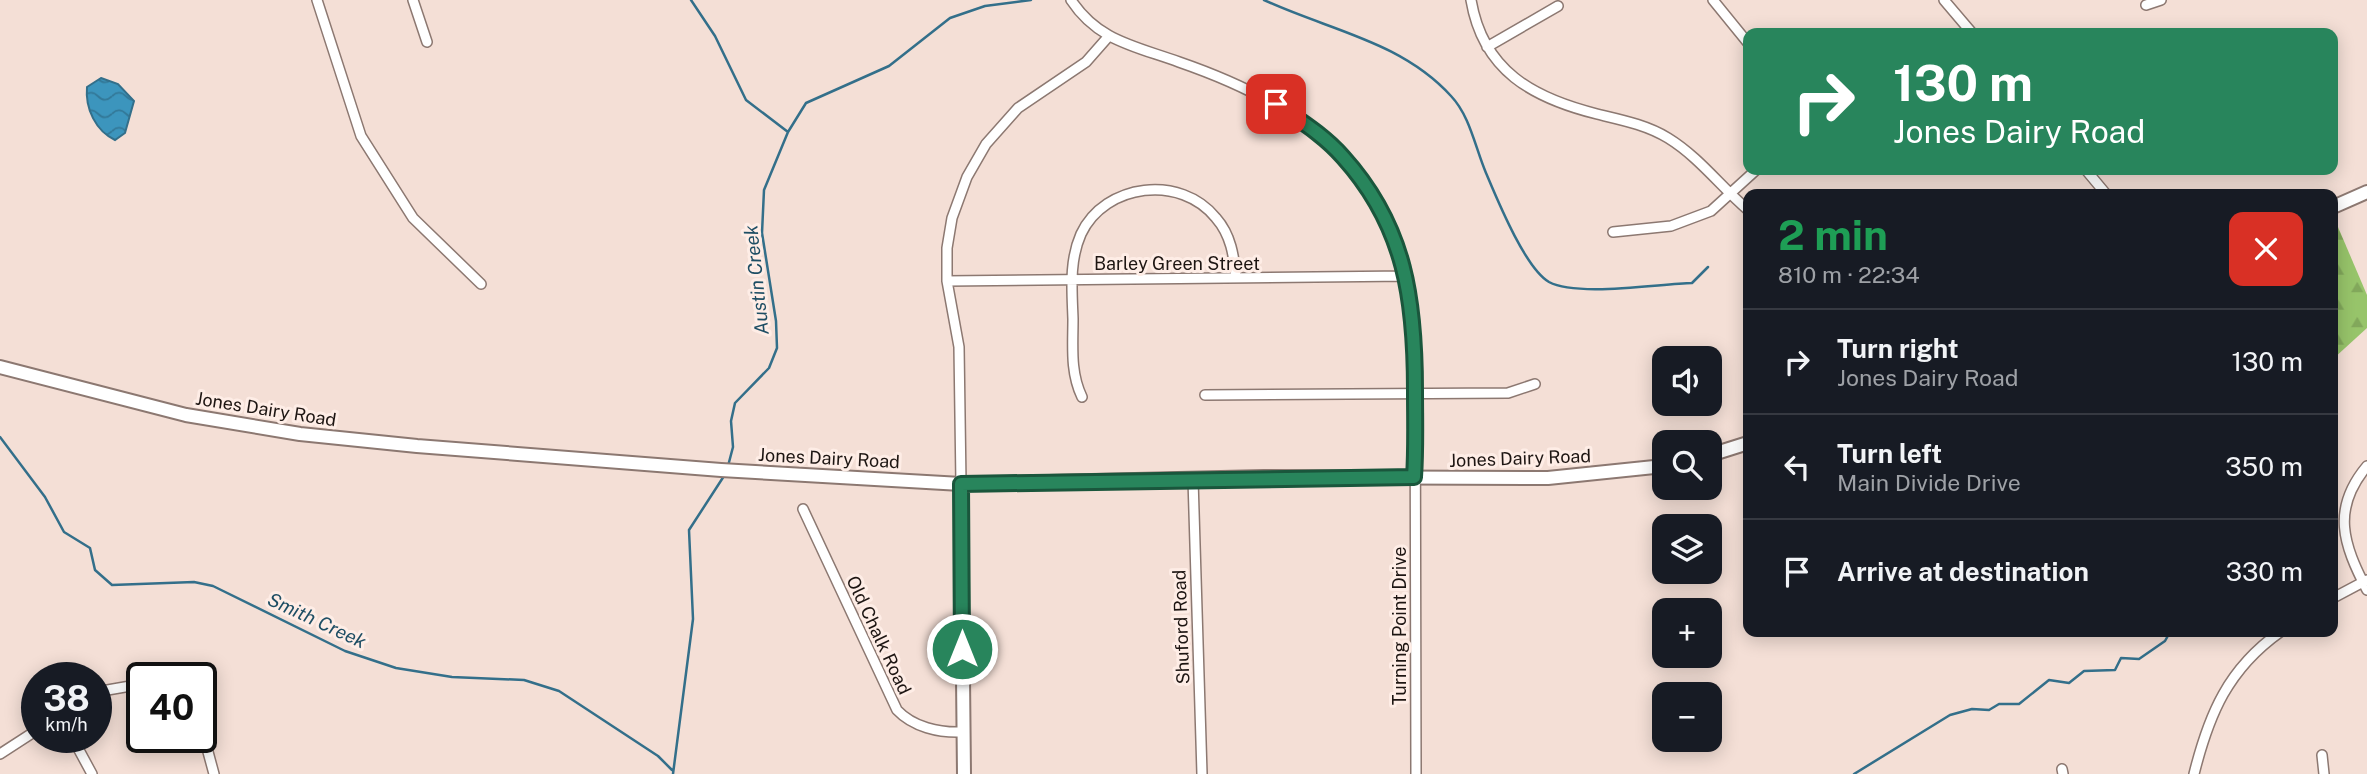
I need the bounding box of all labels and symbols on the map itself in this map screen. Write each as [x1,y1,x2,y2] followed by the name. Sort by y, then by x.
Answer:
[1246,74,1306,134] pin
[739,223,773,336] water label: Austin Creek
[1094,253,1260,274] street label: Barley Green Street
[194,388,338,430] street label: Jones Dairy Road
[758,444,900,472] street label: Jones Dairy Road
[1449,445,1591,471] street label: Jones Dairy Road
[1389,547,1410,705] street label: Turning Point Drive
[1169,569,1193,685] street label: Shuford Road
[842,572,916,698] street label: Old Chalk Road
[264,588,370,653] water label: Smith Creek
[925,612,999,686] position arrow
[126,662,217,753] speed limit sign: 40

